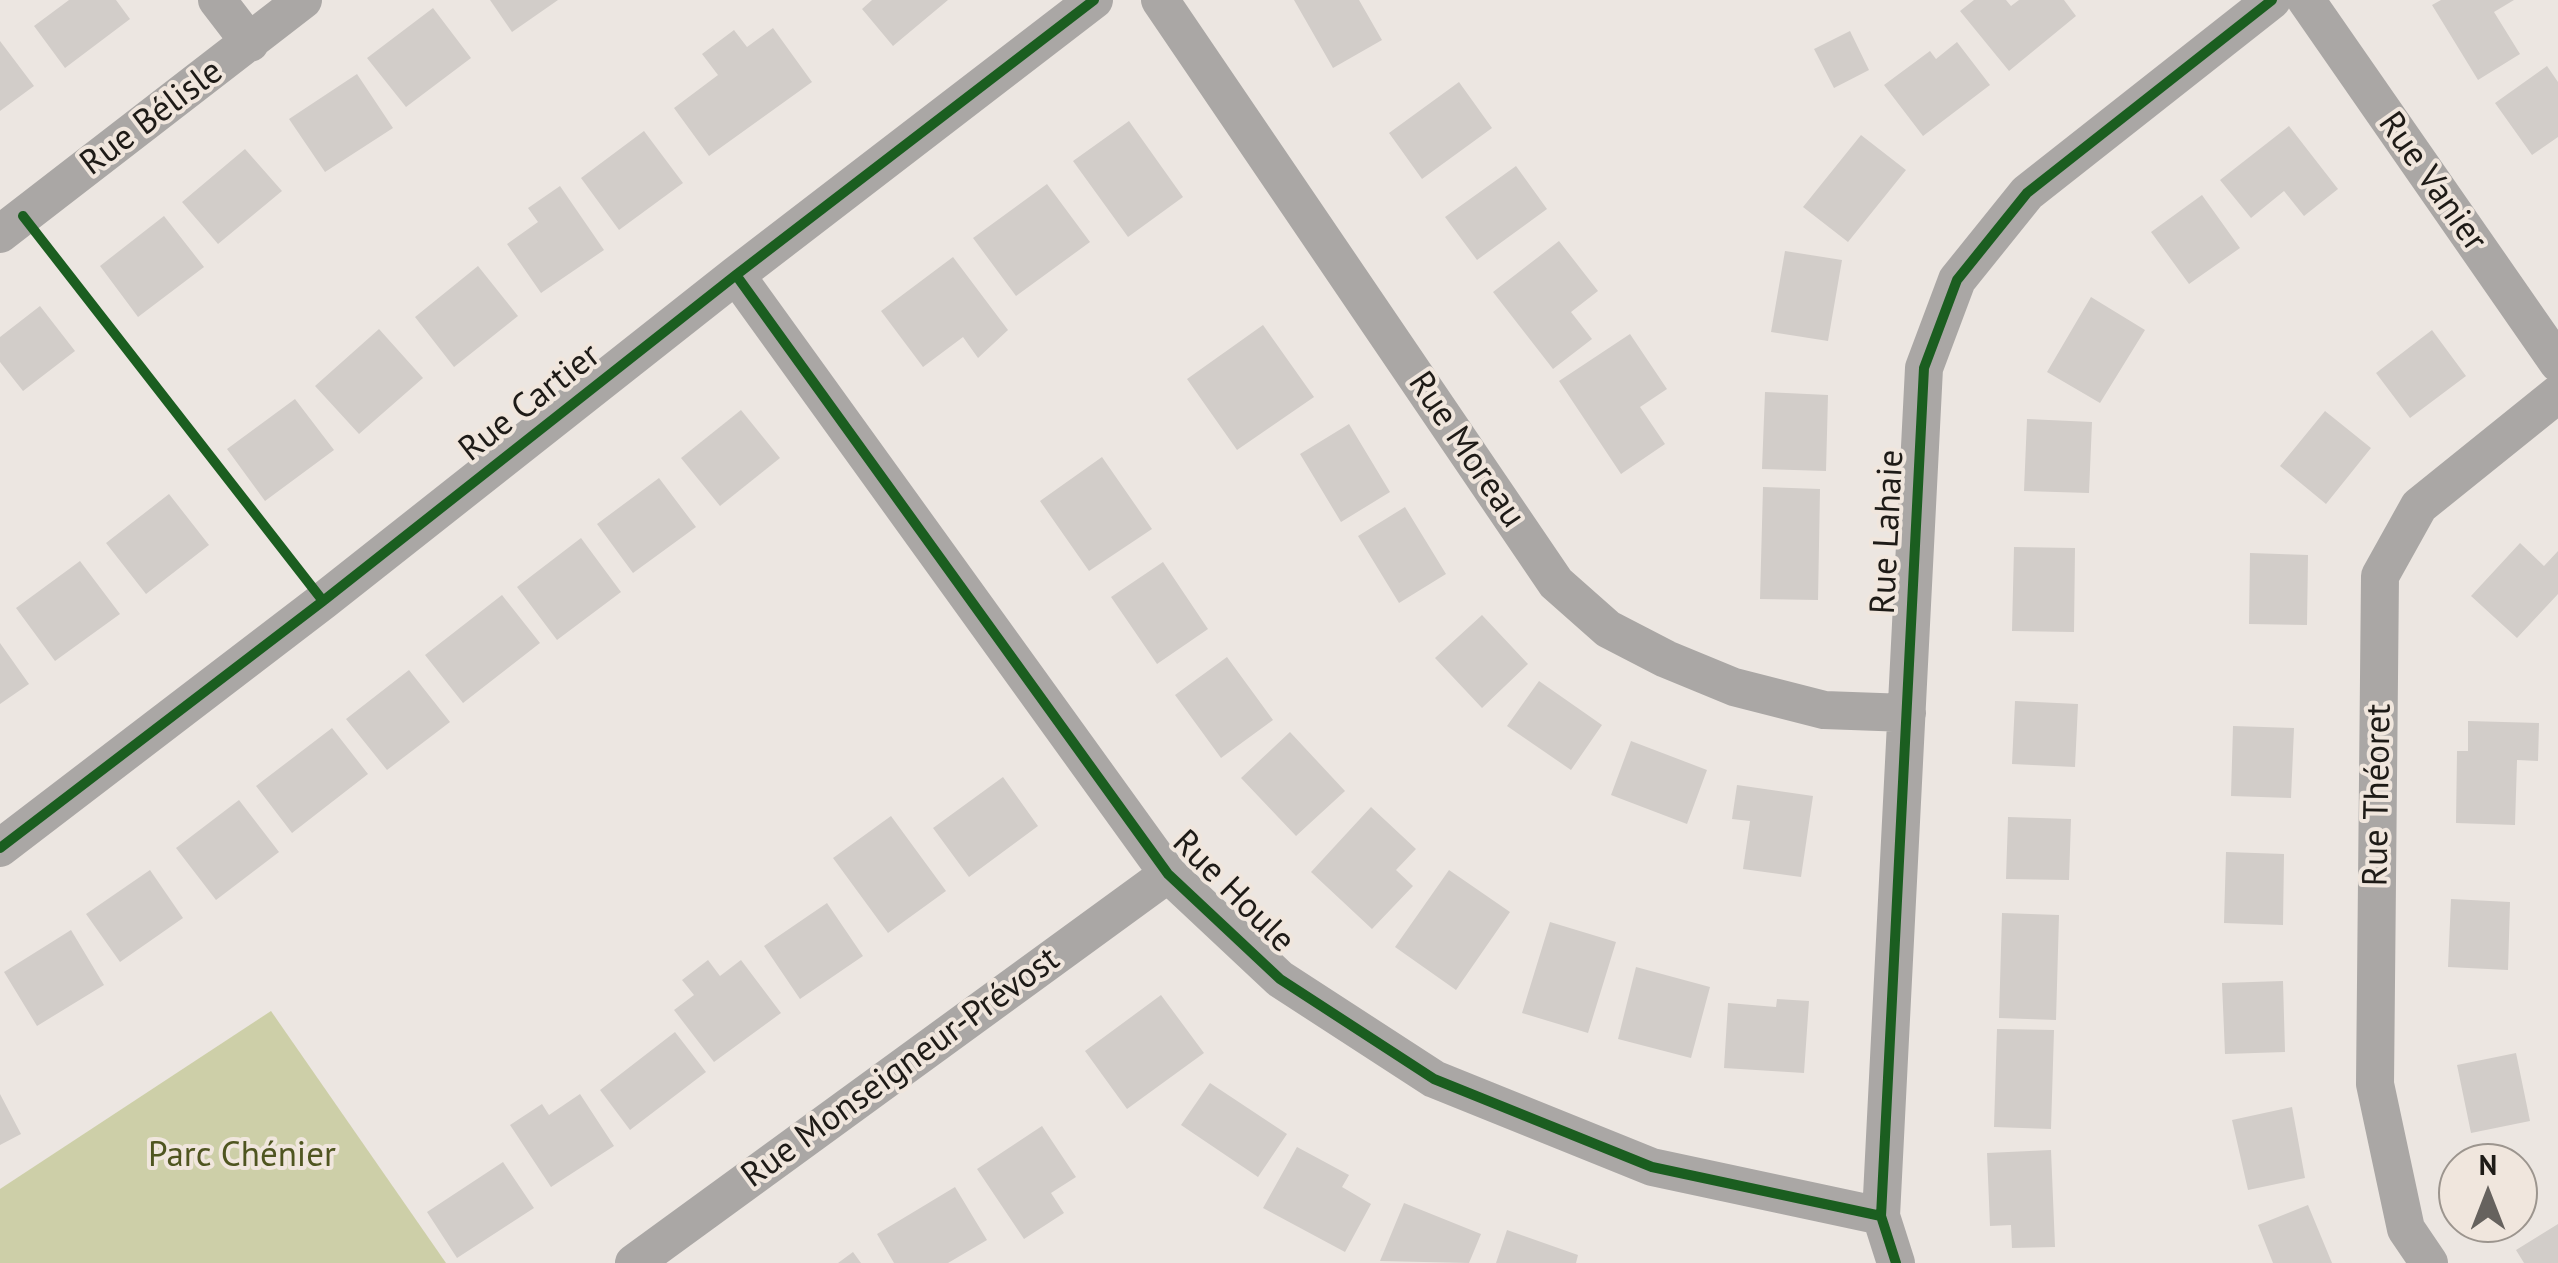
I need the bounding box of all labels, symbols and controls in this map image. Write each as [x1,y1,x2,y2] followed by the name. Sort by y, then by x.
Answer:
[73,51,231,185] street label: Rue Bélisle
[2369,104,2495,260] street label: Rue Vanier
[451,335,609,471] street label: Rue Cartier
[1399,364,1533,536] street label: Rue Moreau
[1863,449,1913,615] street label: Rue Lahaie
[2355,703,2401,887] street label: Rue Théoret
[1163,822,1303,962] street label: Rue Houle
[734,939,1068,1197] street label: Rue Monseigneur-Prévost
[148,1135,336,1177] park label: Parc Chénier
[2438,1143,2538,1243] north arrow
[2479,1146,2497,1183] text: N

